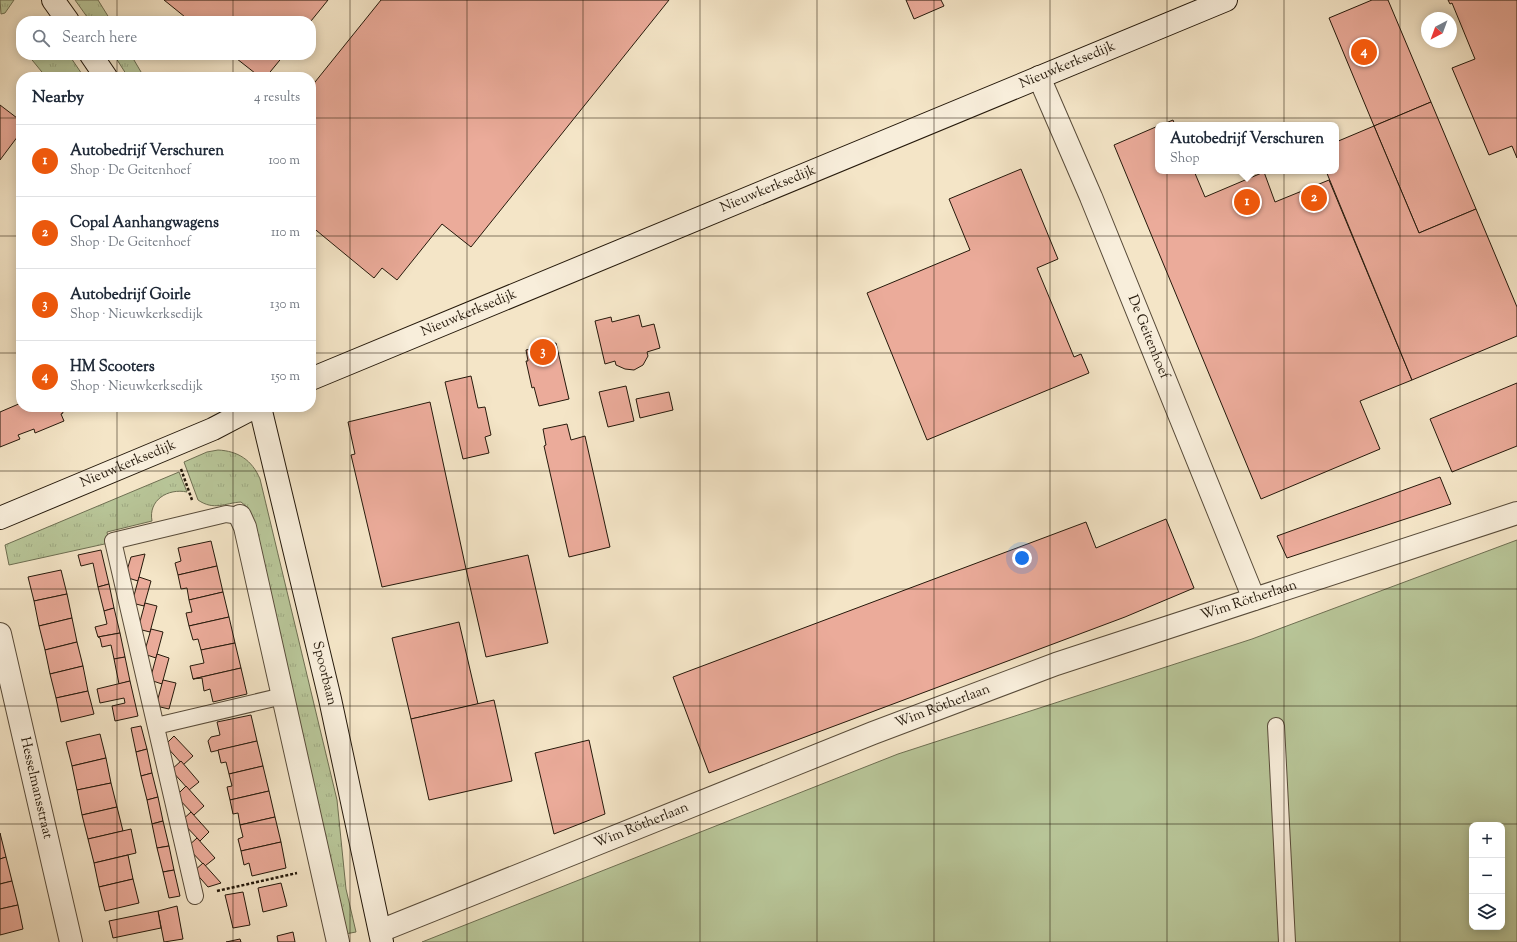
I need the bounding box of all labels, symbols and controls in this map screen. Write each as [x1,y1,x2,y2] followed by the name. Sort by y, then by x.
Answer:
[1421,12,1457,48] north arrow
[16,16,316,60] search box
[30,27,52,49] icon: search
[62,28,137,49] text: Search here
[1017,37,1119,94] street label: Nieuwkerksedijk
[1351,37,1377,67] pin: 4
[32,86,84,110] text: Nearby
[254,89,300,107] text: 4 results
[1155,122,1339,174] popup
[1170,129,1324,150] text: Autobedrijf Verschuren
[70,141,224,162] text: Autobedrijf Verschuren
[1170,150,1199,168] text: Shop
[43,152,47,170] text: 1
[268,152,300,170] text: 100 m
[717,161,820,218] street label: Nieuwkerksedijk
[70,162,191,180] text: Shop · De Geitenhoef
[1301,183,1327,213] pin: 2
[1234,187,1260,217] pin: 1
[70,213,219,234] text: Copal Aanhangwagens
[42,224,48,242] text: 2
[271,224,300,242] text: 110 m
[70,234,191,252] text: Shop · De Geitenhoef
[70,285,191,306] text: Autobedrijf Goirle
[418,285,520,342] street label: Nieuwkerksedijk
[1122,292,1174,383] street label: De Geitenhoef
[42,296,48,314] text: 3
[270,296,300,314] text: 130 m
[70,306,203,324] text: Shop · Nieuwkerksedijk
[530,337,556,367] pin: 3
[70,357,155,378] text: HM Scooters
[42,368,48,386] text: 4
[271,368,300,386] text: 150 m
[70,378,203,396] text: Shop · Nieuwkerksedijk
[77,435,180,493] street label: Nieuwkerksedijk
[1012,548,1032,568] your location
[1198,576,1300,626] street label: Wim Rötherlaan
[307,639,341,707] street label: Spoorbaan
[892,680,993,734] street label: Wim Rötherlaan
[14,735,57,841] street label: Hesselmansstraat
[591,798,692,854] street label: Wim Rötherlaan
[1469,822,1505,930] map controls
[1469,822,1505,858] button: +
[1469,858,1505,894] button: −
[1469,894,1505,930] button: layers

